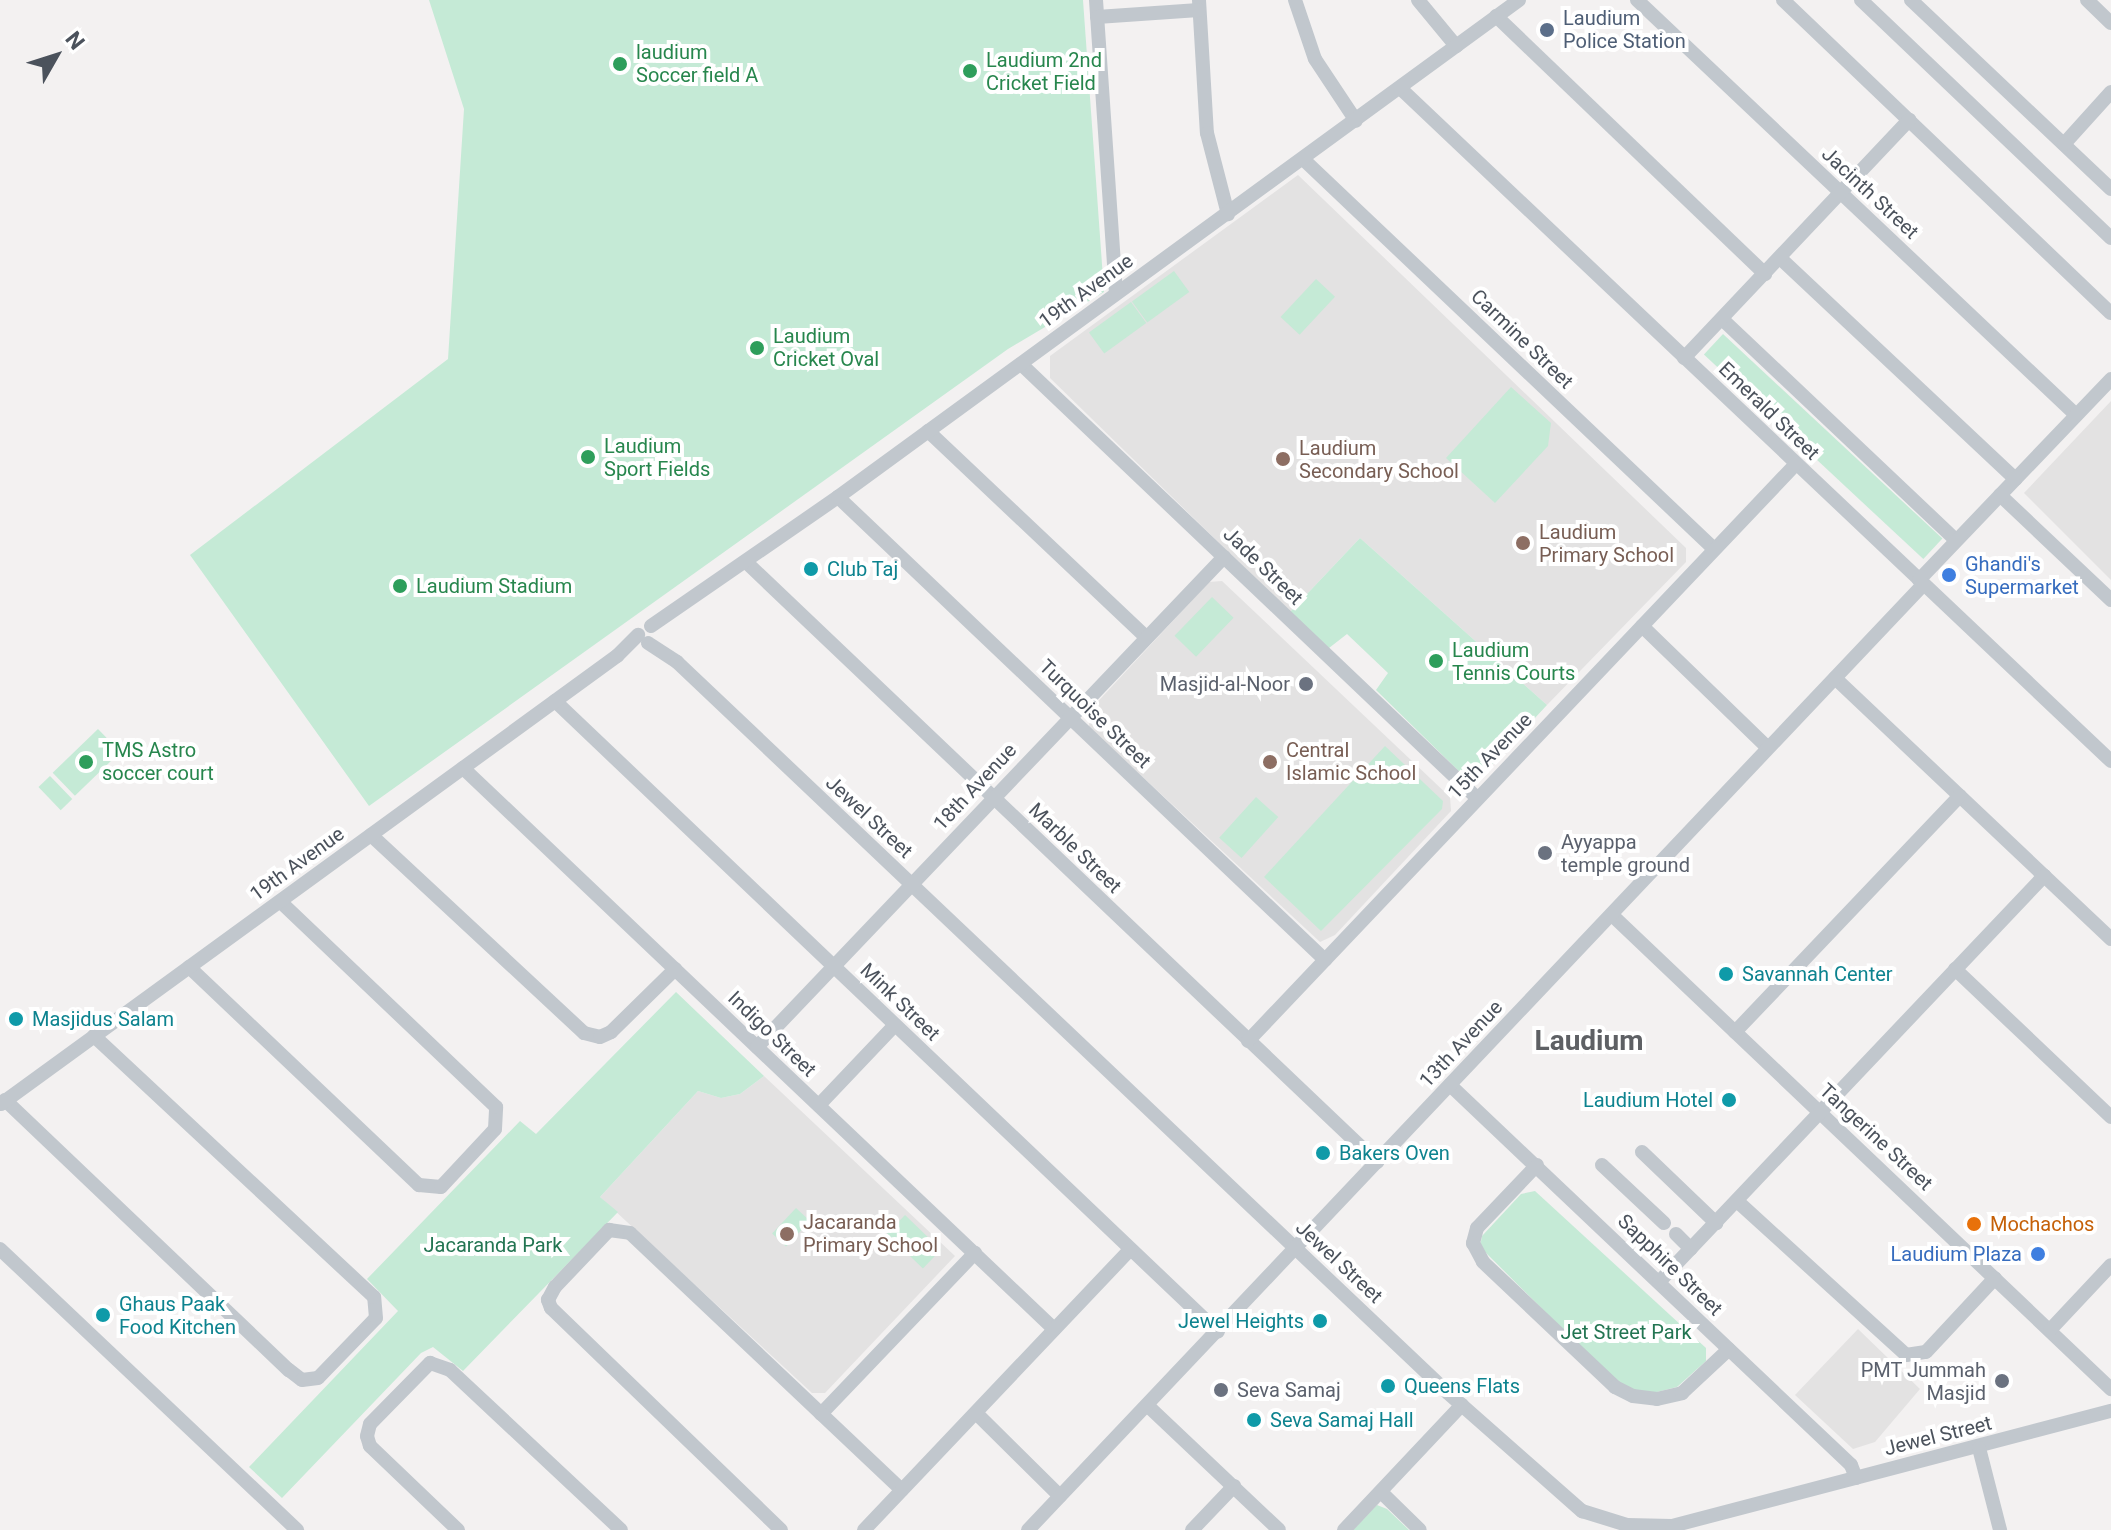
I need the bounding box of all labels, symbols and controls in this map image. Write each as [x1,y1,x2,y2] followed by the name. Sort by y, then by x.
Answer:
[1563,6,1686,53] place label: Laudium Police Station
[16,16,96,96] north arrow
[1538,21,1556,39] marker: Laudium Police Station
[60,27,90,54] text: N
[636,40,758,87] place label: laudium Soccer field A
[986,48,1102,95] place label: Laudium 2nd Cricket Field
[611,55,629,73] marker: laudium Soccer field A
[961,62,979,80] marker: Laudium 2nd Cricket Field
[1817,142,1923,244] street label: Jacinth Street
[1034,249,1138,333] street label: 19th Avenue
[1466,284,1578,394] street label: Carmine Street
[773,324,879,371] place label: Laudium Cricket Oval
[748,339,766,357] marker: Laudium Cricket Oval
[1714,357,1824,465] street label: Emerald Street
[604,434,710,481] place label: Laudium Sport Fields
[1299,436,1459,483] place label: Laudium Secondary School
[579,448,597,466] marker: Laudium Sport Fields
[1274,450,1292,468] marker: Laudium Secondary School
[1539,520,1674,567] place label: Laudium Primary School
[1218,522,1308,610] street label: Jade Street
[1514,534,1532,552] marker: Laudium Primary School
[1965,552,2079,599] place label: Ghandi's Supermarket
[827,557,899,581] place label: Club Taj
[802,560,820,578] marker: Club Taj
[1940,566,1958,584] marker: Ghandi's Supermarket
[416,574,572,598] place label: Laudium Stadium
[391,577,409,595] marker: Laudium Stadium
[1452,638,1575,685] place label: Laudium Tennis Courts
[1427,652,1445,670] marker: Laudium Tennis Courts
[1034,655,1156,773] street label: Turquoise Street
[1160,672,1290,696] place label: Masjid-al-Noor
[1297,675,1315,693] marker: Masjid-al-Noor
[1443,708,1537,804] street label: 15th Avenue
[102,738,214,785] place label: TMS Astro soccer court
[929,738,1021,836] street label: 18th Avenue
[1286,738,1416,785] place label: Central Islamic School
[77,753,95,771] marker: TMS Astro soccer court
[1261,753,1279,771] marker: Central Islamic School
[821,771,917,863] street label: Jewel Street
[1024,798,1126,898] street label: Marble Street
[245,822,349,906] street label: 19th Avenue
[1561,830,1690,877] place label: Ayyappa temple ground
[1536,844,1554,862] marker: Ayyappa temple ground
[855,958,945,1046] street label: Mink Street
[1742,962,1893,986] place label: Savannah Center
[1717,965,1735,983] marker: Savannah Center
[723,986,821,1082] street label: Indigo Street
[1415,995,1507,1093] street label: 13th Avenue
[32,1007,174,1031] place label: Masjidus Salam
[7,1010,25,1028] marker: Masjidus Salam
[1535,1024,1643,1058] district label: Laudium
[1815,1079,1937,1195] street label: Tangerine Street
[1583,1088,1713,1112] place label: Laudium Hotel
[1720,1091,1738,1109] marker: Laudium Hotel
[1339,1141,1450,1165] place label: Bakers Oven
[1314,1144,1332,1162] marker: Bakers Oven
[1613,1209,1727,1321] street label: Sapphire Street
[803,1210,938,1257] place label: Jacaranda Primary School
[1990,1212,2094,1236] place label: Mochachos
[1965,1215,1983,1233] marker: Mochachos
[1291,1216,1387,1308] street label: Jewel Street
[778,1225,796,1243] marker: Jacaranda Primary School
[424,1233,562,1257] park label: Jacaranda Park
[1890,1242,2022,1266] place label: Laudium Plaza
[2029,1245,2047,1263] marker: Laudium Plaza
[119,1292,236,1339] place label: Ghaus Paak Food Kitchen
[94,1306,112,1324] marker: Ghaus Paak Food Kitchen
[1178,1309,1304,1333] place label: Jewel Heights
[1311,1312,1329,1330] marker: Jewel Heights
[1560,1320,1692,1344] park label: Jet Street Park
[1860,1358,1986,1405] place label: PMT Jummah Masjid
[1993,1372,2011,1390] marker: PMT Jummah Masjid
[1404,1374,1520,1398] place label: Queens Flats
[1379,1377,1397,1395] marker: Queens Flats
[1237,1378,1341,1402] place label: Seva Samaj
[1212,1381,1230,1399] marker: Seva Samaj
[1270,1408,1414,1432] place label: Seva Samaj Hall
[1245,1411,1263,1429] marker: Seva Samaj Hall
[1882,1411,1994,1461] street label: Jewel Street

